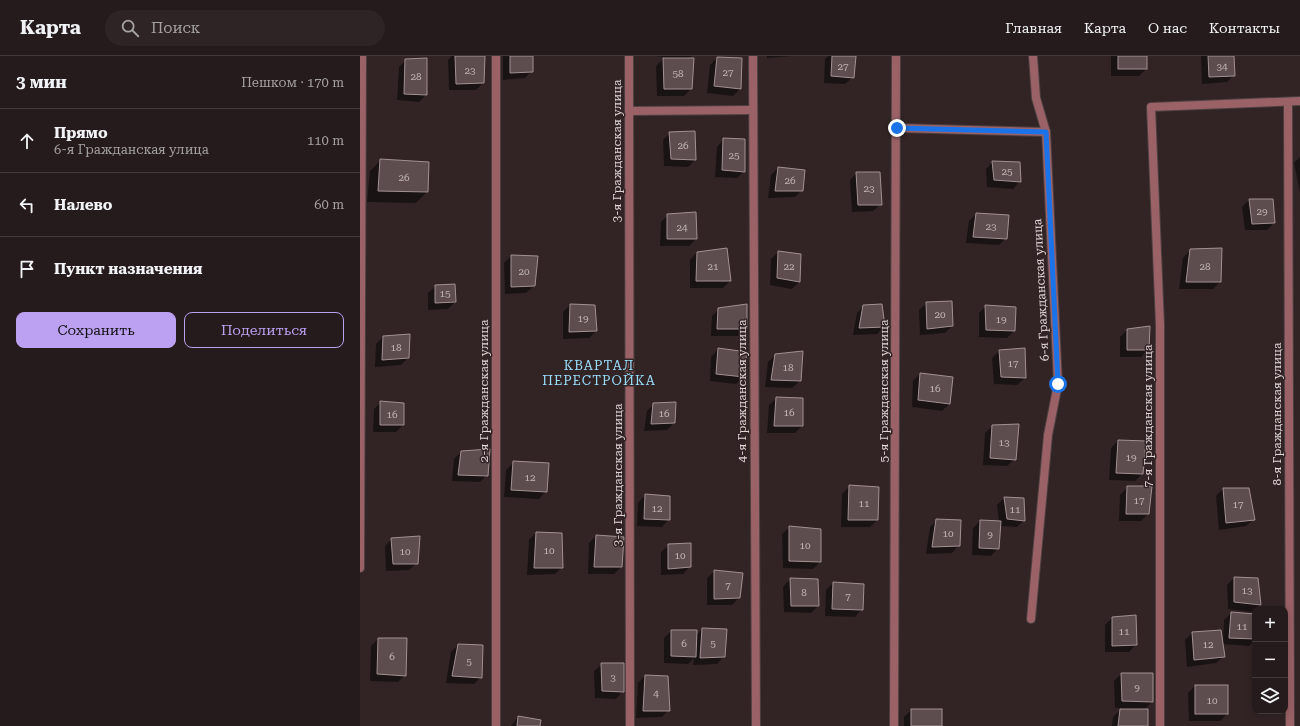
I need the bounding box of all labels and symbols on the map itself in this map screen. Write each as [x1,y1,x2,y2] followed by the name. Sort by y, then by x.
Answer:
[837,61,849,72] house number: 27
[1216,61,1228,72] house number: 34
[464,65,476,76] house number: 23
[722,67,734,78] house number: 27
[672,68,684,79] house number: 58
[410,71,422,82] house number: 28
[610,79,624,222] street label: 3-я Гражданская улица
[888,119,906,137] route end
[677,140,689,151] house number: 26
[728,150,740,161] house number: 25
[1001,166,1013,177] house number: 25
[398,172,410,183] house number: 26
[784,175,796,186] house number: 26
[863,183,875,194] house number: 23
[1256,206,1268,217] house number: 29
[1030,218,1052,362] street label: 6-я Гражданская улица
[985,221,997,232] house number: 23
[676,222,688,233] house number: 24
[707,261,719,272] house number: 21
[783,261,795,272] house number: 22
[1199,261,1211,272] house number: 28
[518,266,530,277] house number: 20
[439,288,451,299] house number: 15
[934,309,946,320] house number: 20
[577,313,589,324] house number: 19
[995,314,1007,325] house number: 19
[477,319,491,462] street label: 2-я Гражданская улица
[735,319,749,462] street label: 4-я Гражданская улица
[877,319,891,462] street label: 5-я Гражданская улица
[390,342,402,353] house number: 18
[1270,342,1284,485] street label: 8-я Гражданская улица
[1141,344,1155,487] street label: 7-я Гражданская улица
[542,358,656,388] district label: КВАРТАЛ ПЕРЕСТРОЙКА
[1007,358,1019,369] house number: 17
[782,362,794,373] house number: 18
[1049,375,1067,393] route start
[929,383,941,394] house number: 16
[611,403,625,546] street label: 3-я Гражданская улица
[783,407,795,418] house number: 16
[658,408,670,419] house number: 16
[386,409,398,420] house number: 16
[998,437,1010,448] house number: 13
[1125,452,1137,463] house number: 19
[524,472,536,483] house number: 12
[1133,495,1145,506] house number: 17
[858,498,870,509] house number: 11
[1232,499,1244,510] house number: 17
[651,503,663,514] house number: 12
[1009,504,1021,515] house number: 11
[942,528,954,539] house number: 10
[987,529,993,540] house number: 9
[799,540,811,551] house number: 10
[543,545,555,556] house number: 10
[399,546,411,557] house number: 10
[674,550,686,561] house number: 10
[725,580,731,591] house number: 7
[1241,585,1253,596] house number: 13
[801,587,807,598] house number: 8
[845,591,851,602] house number: 7
[1236,621,1248,632] house number: 11
[1118,626,1130,637] house number: 11
[681,638,687,649] house number: 6
[710,638,716,649] house number: 5
[1202,639,1214,650] house number: 12
[389,651,395,662] house number: 6
[466,656,472,667] house number: 5
[610,672,616,683] house number: 3
[1134,682,1140,693] house number: 9
[653,688,659,699] house number: 4
[1206,695,1218,706] house number: 10

